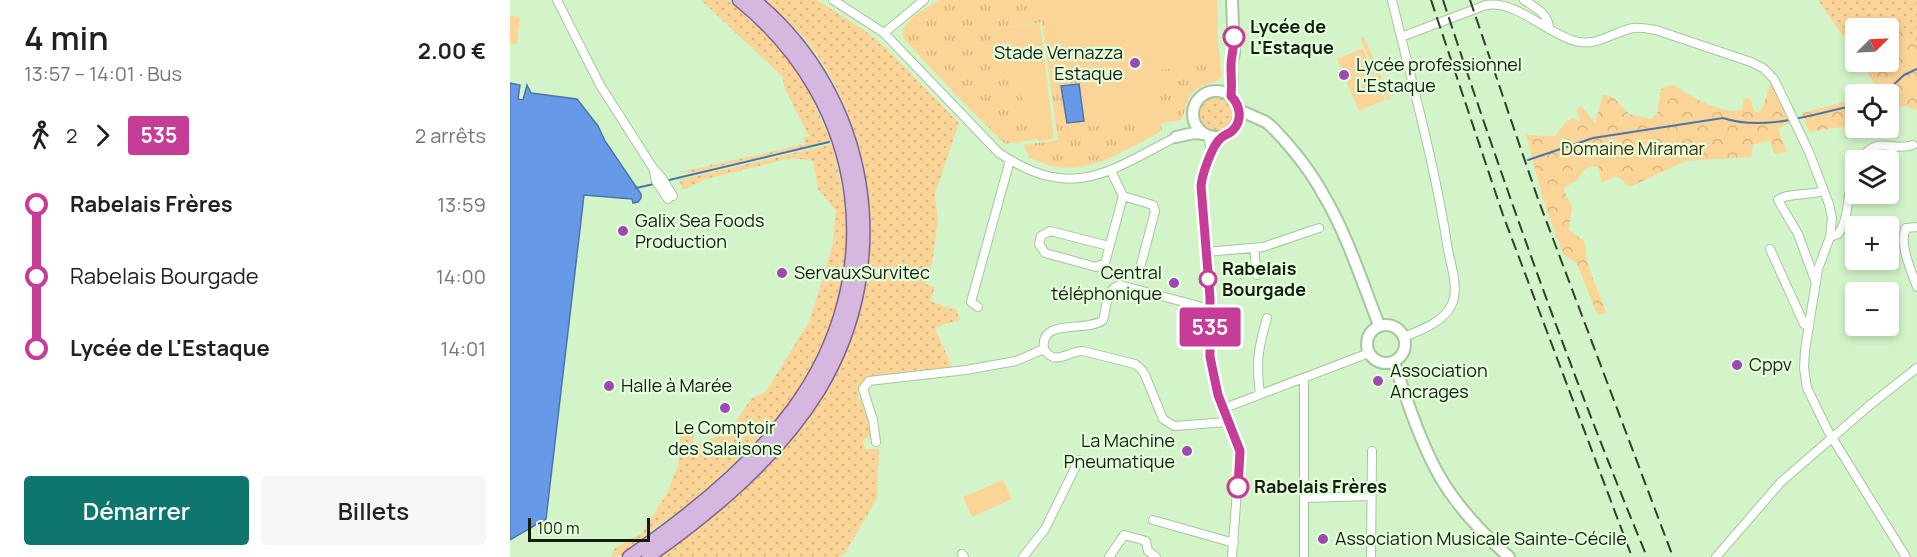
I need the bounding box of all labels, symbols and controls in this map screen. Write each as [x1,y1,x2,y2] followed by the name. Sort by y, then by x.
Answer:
[1250,14,1334,59] place label: Lycée de L'Estaque
[24,15,109,60] text: 4 min
[1845,18,1899,72] north arrow
[1845,18,1899,336] map controls
[1223,26,1245,48] marker: Lycée de L'Estaque
[418,36,486,66] text: 2.00 €
[994,40,1123,85] place label: Stade Vernazza Estaque
[1356,52,1522,97] place label: Lycée professionnel L'Estaque
[1128,56,1142,70] marker: Stade Vernazza Estaque
[24,60,182,87] text: 13:57 – 14:01 · Bus
[1337,68,1351,82] marker: Lycée professionnel L'Estaque
[1845,84,1899,138] button: locate
[24,119,57,152] icon: walk
[86,119,119,152] icon: forward
[140,121,177,149] text: 535
[66,122,77,149] text: 2
[415,122,486,149] text: 2 arrêts
[1561,136,1706,160] park label: Domaine Miramar
[1845,150,1899,204] button: layers
[70,189,233,219] text: Rabelais Frères
[437,191,486,218] text: 13:59
[635,208,764,253] place label: Galix Sea Foods Production
[1845,216,1899,270] button: +
[616,224,630,238] marker: Galix Sea Foods Production
[1222,256,1306,301] place label: Rabelais Bourgade
[794,260,930,284] place label: ServauxSurvitec
[1051,260,1162,305] place label: Central téléphonique
[70,261,259,291] text: Rabelais Bourgade
[436,263,486,290] text: 14:00
[775,266,789,280] marker: ServauxSurvitec
[1199,270,1217,288] marker: Rabelais Bourgade
[1167,276,1181,290] marker: Central téléphonique
[1845,282,1899,336] button: −
[1176,308,1244,346] line badge: 535
[1192,313,1228,341] text: 535
[70,333,270,363] text: Lycée de L'Estaque
[440,335,486,362] text: 14:01
[1749,352,1792,376] place label: Cppv
[1390,358,1488,403] place label: Association Ancrages
[1730,358,1744,372] marker: Cppv
[621,373,732,397] place label: Halle à Marée
[1371,374,1385,388] marker: Association Ancrages
[602,379,616,393] marker: Halle à Marée
[718,401,732,415] marker: Le Comptoir des Salaisons
[668,415,782,460] place label: Le Comptoir des Salaisons
[1064,428,1175,473] place label: La Machine Pneumatique
[1180,444,1194,458] marker: La Machine Pneumatique
[1254,474,1387,498] place label: Rabelais Frères
[24,476,249,545] button: Démarrer
[261,476,486,545] button: Billets
[1227,476,1249,498] marker: Rabelais Frères
[528,515,650,542] scale bar
[537,517,580,539] text: 100 m
[1335,526,1627,550] place label: Association Musicale Sainte-Cécile
[1316,532,1330,546] marker: Association Musicale Sainte-Cécile

